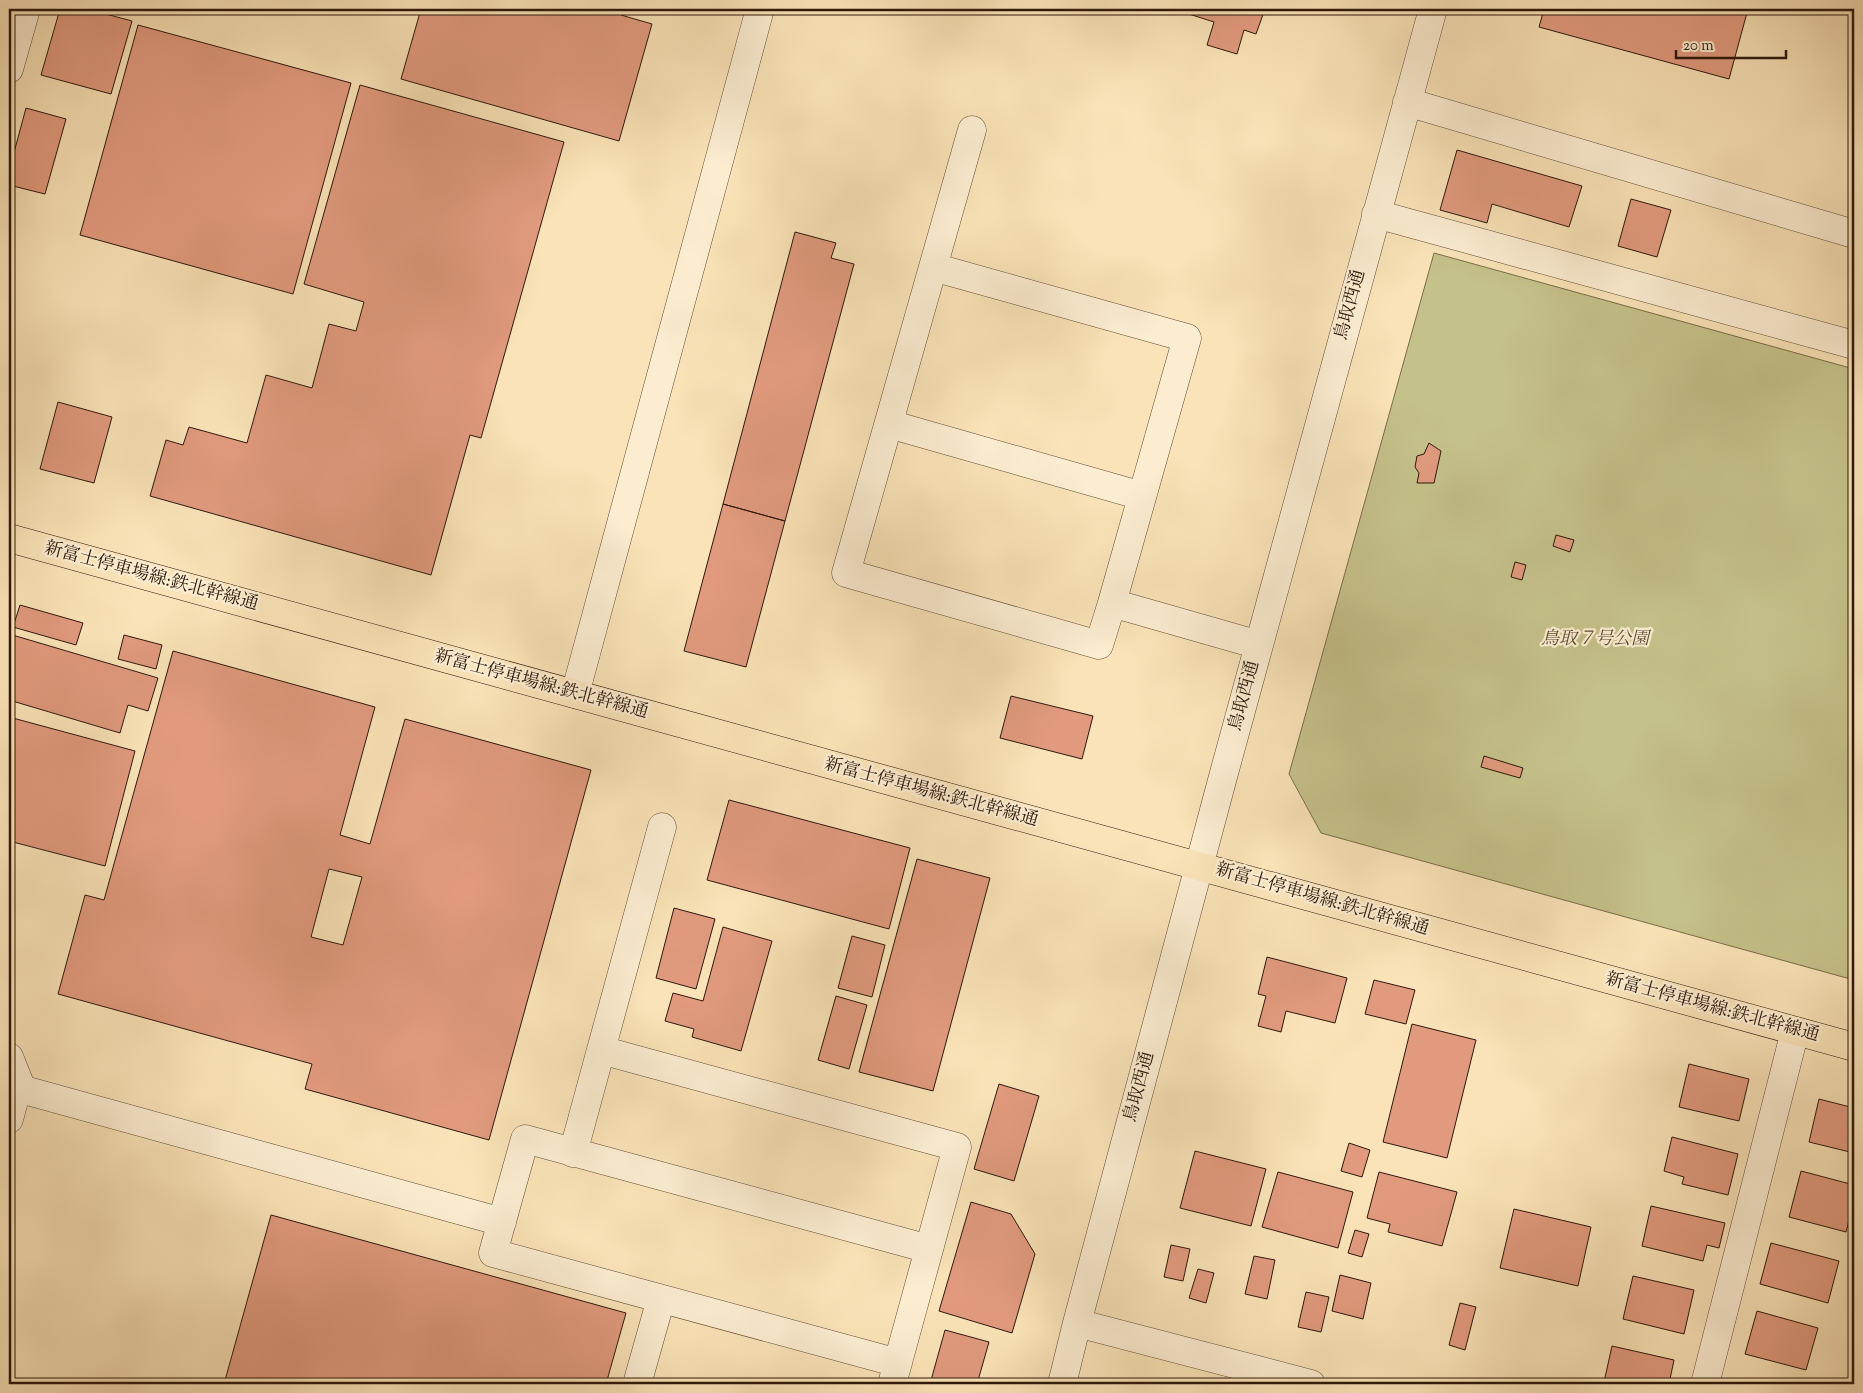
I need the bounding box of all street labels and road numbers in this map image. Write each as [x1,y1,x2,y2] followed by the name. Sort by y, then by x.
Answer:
[1329,267,1373,343] street label: 鳥取西通
[41,536,261,618] street label: 新富士停車場線:鉄北幹線通
[431,644,651,726] street label: 新富士停車場線:鉄北幹線通
[1223,658,1267,734] street label: 鳥取西通
[821,752,1041,834] street label: 新富士停車場線:鉄北幹線通
[1212,857,1432,943] street label: 新富士停車場線:鉄北幹線通
[1602,967,1822,1049] street label: 新富士停車場線:鉄北幹線通
[1118,1049,1162,1125] street label: 鳥取西通

